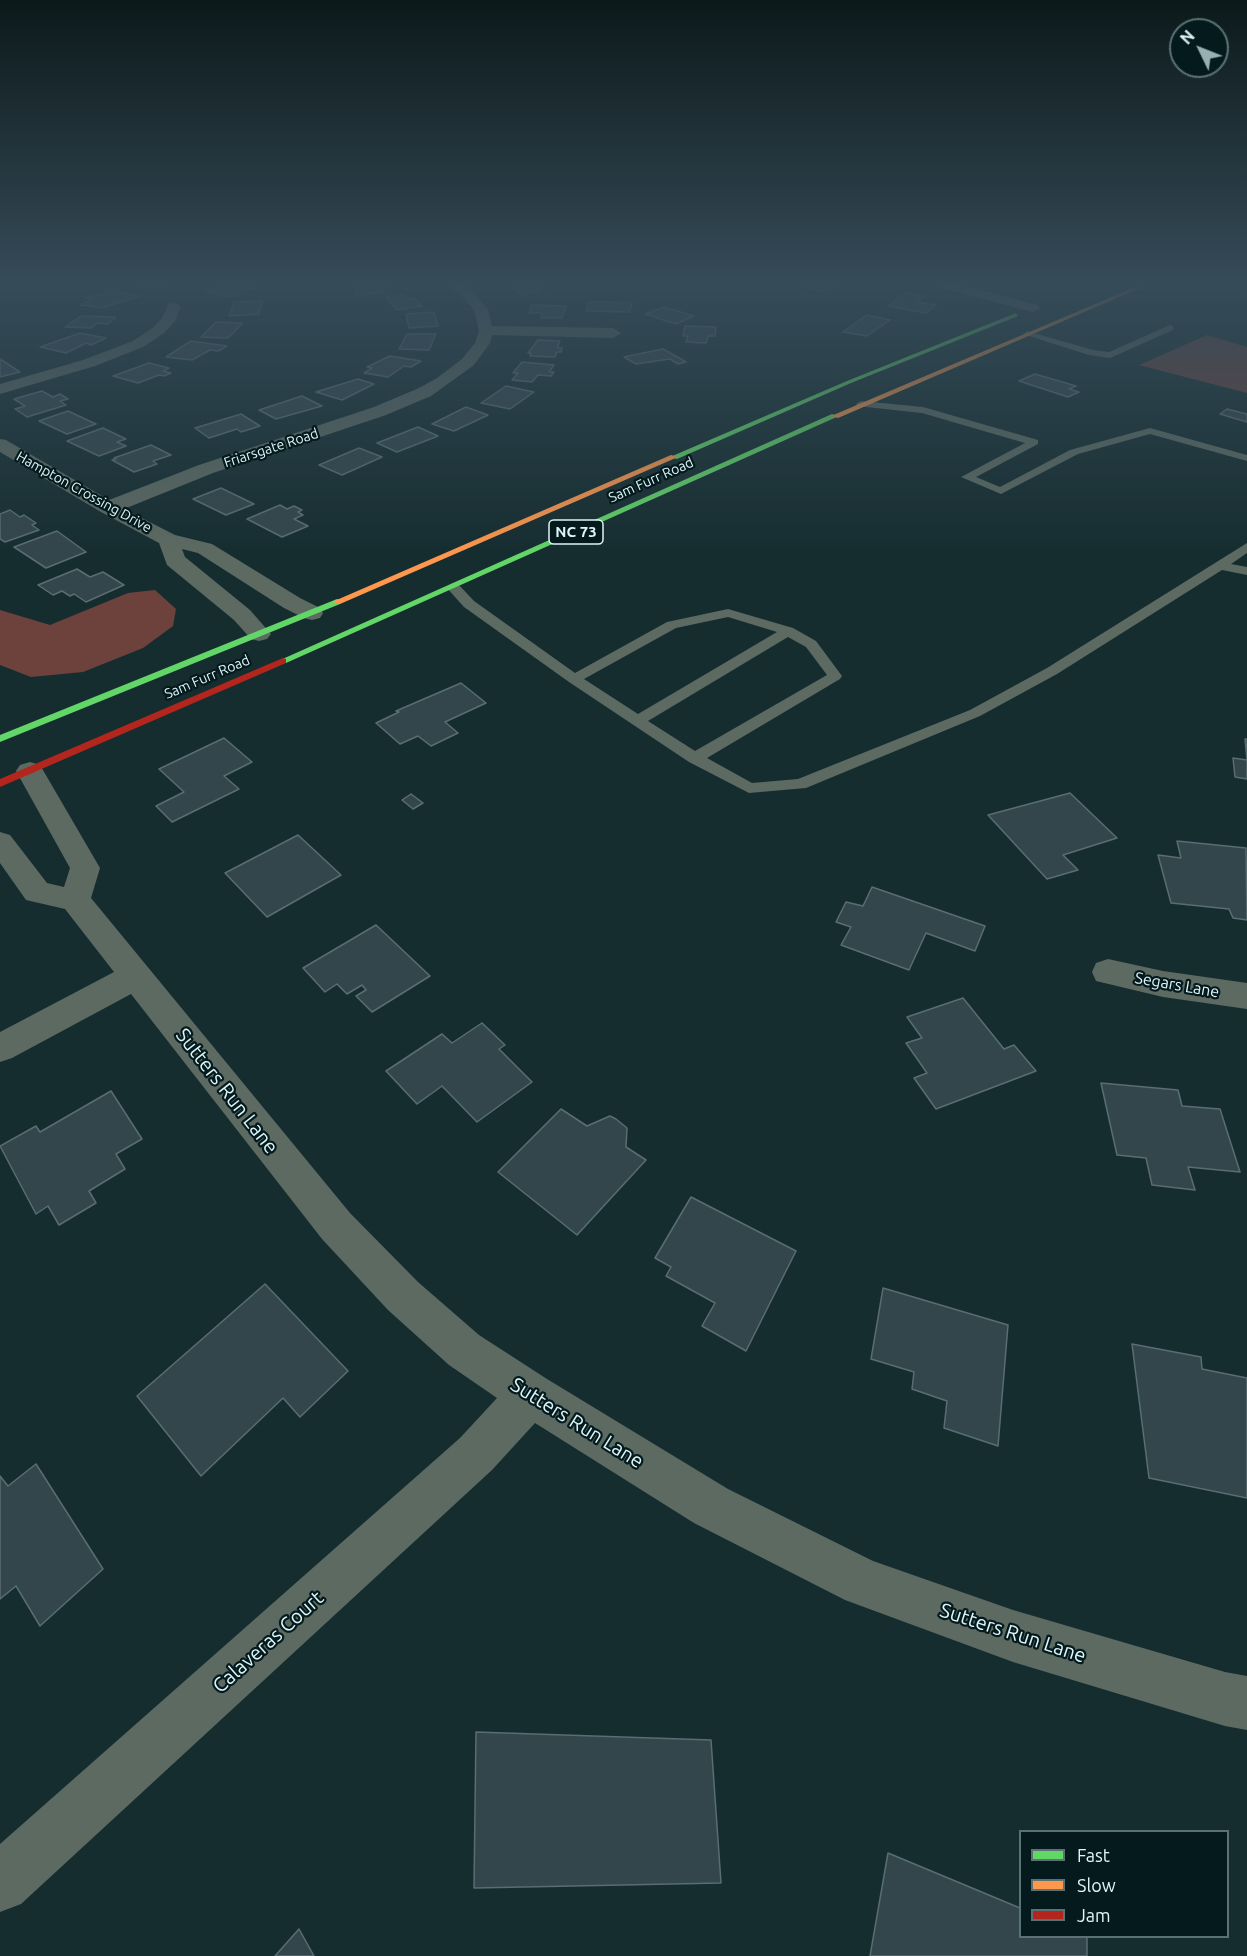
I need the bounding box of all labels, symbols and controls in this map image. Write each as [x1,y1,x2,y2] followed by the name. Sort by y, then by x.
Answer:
[1169,18,1229,78] north arrow
[1177,27,1198,48] text: N
[222,425,320,471] street label: Friarsgate Road
[13,448,155,536] street label: Hampton Crossing Drive
[606,454,696,506] street label: Sam Furr Road
[549,520,603,544] road number: NC 73
[162,651,252,703] street label: Sam Furr Road
[1133,968,1221,1002] street label: Segars Lane
[171,1024,283,1158] street label: Sutters Run Lane
[506,1372,648,1474] street label: Sutters Run Lane
[208,1586,328,1698] street label: Calaveras Court
[937,1598,1089,1668] street label: Sutters Run Lane
[1019,1830,1229,1938] legend
[1077,1845,1110,1865] text: Fast
[1077,1875,1116,1895] text: Slow
[1077,1905,1111,1925] text: Jam

